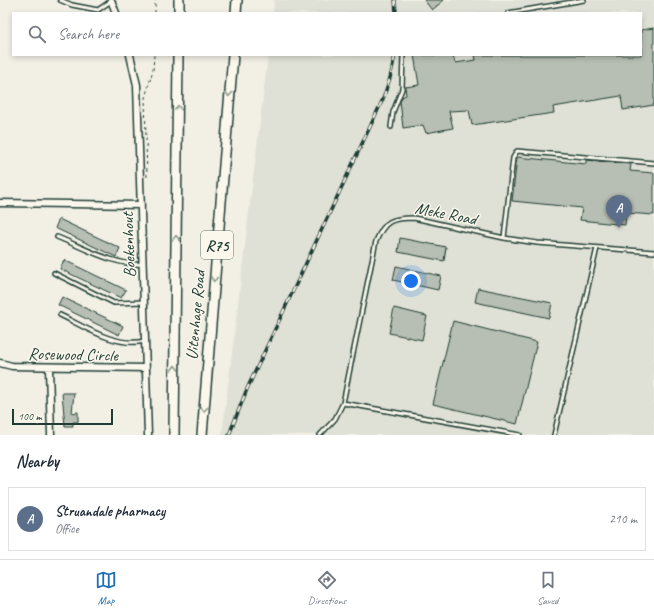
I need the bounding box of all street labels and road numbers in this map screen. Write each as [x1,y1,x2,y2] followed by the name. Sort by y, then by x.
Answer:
[413,197,482,230] street label: Meke Road
[117,210,140,278] street label: Boekenhout
[201,231,233,259] road number: R75
[181,266,210,361] street label: Uitenhage Road
[28,343,119,366] street label: Rosewood Circle

